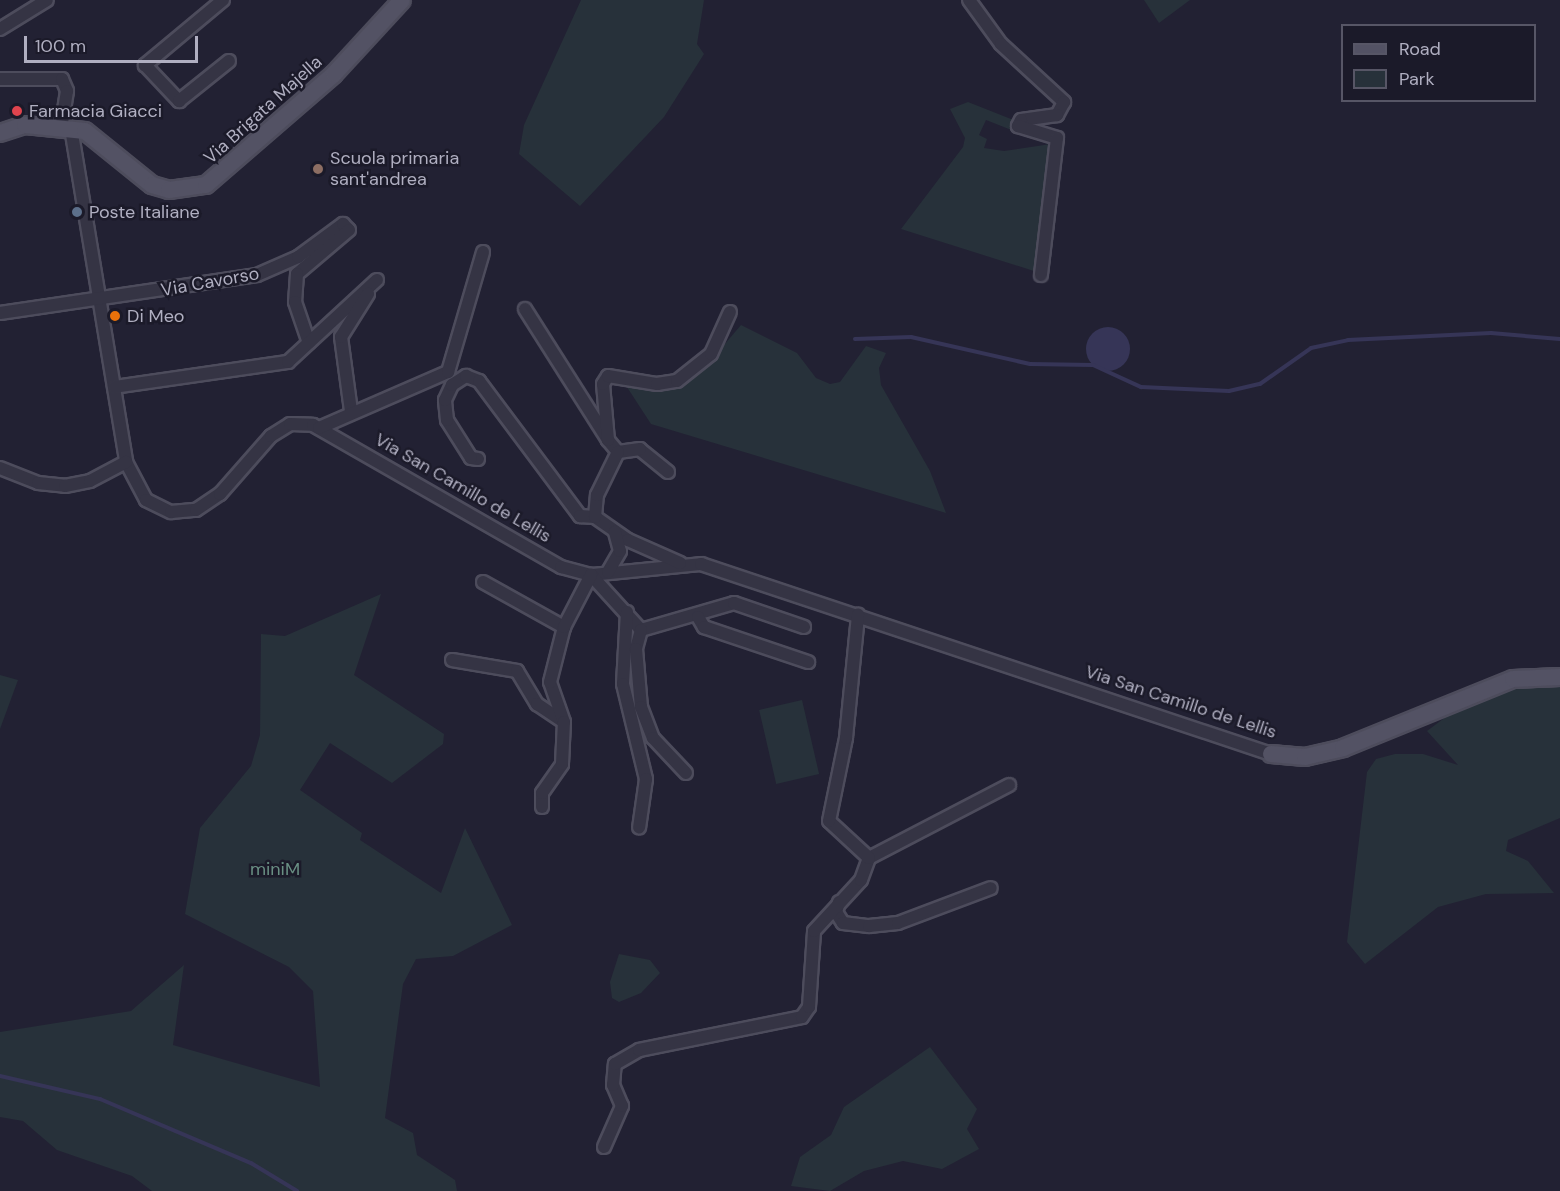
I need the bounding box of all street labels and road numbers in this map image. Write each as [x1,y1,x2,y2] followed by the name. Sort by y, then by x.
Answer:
[200,51,326,169] street label: Via Brigata Majella
[159,263,261,301] street label: Via Cavorso
[371,429,555,547] street label: Via San Camillo de Lellis
[1083,661,1279,743] street label: Via San Camillo de Lellis

